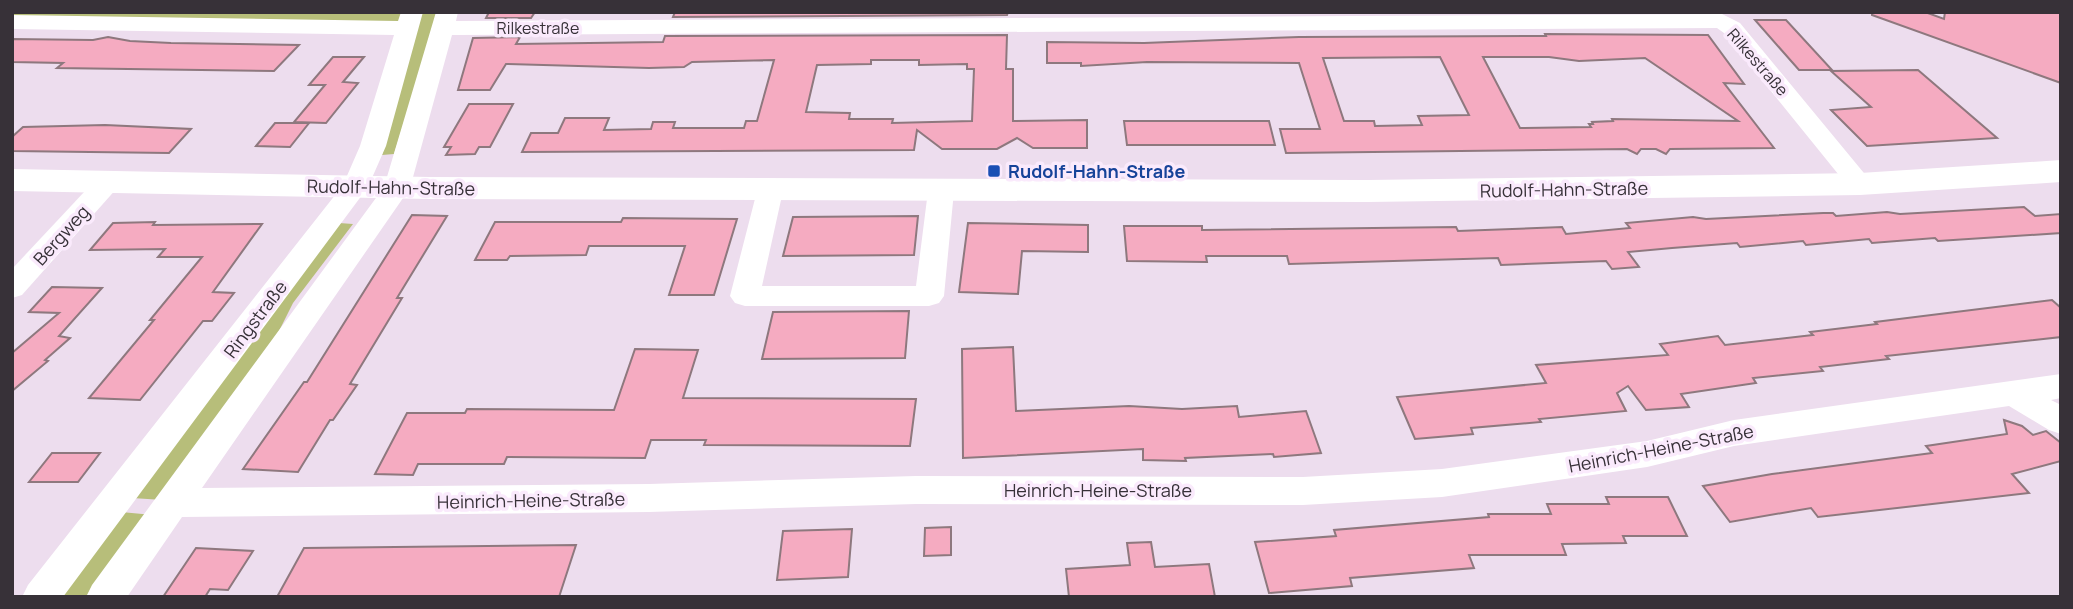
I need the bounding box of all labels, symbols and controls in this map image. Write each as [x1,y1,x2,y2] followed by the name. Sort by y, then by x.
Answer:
[497,17,579,39] street label: Rilkestraße
[1723,24,1793,100] street label: Rilkestraße
[1008,159,1186,183] place label: Rudolf-Hahn-Straße
[986,163,1002,179] marker: Rudolf-Hahn-Straße
[307,174,475,200] street label: Rudolf-Hahn-Straße
[1480,176,1648,202] street label: Rudolf-Hahn-Straße
[28,200,94,270] street label: Bergweg
[218,275,292,363] street label: Ringstraße
[1566,418,1756,478] street label: Heinrich-Heine-Straße
[1004,478,1192,502] street label: Heinrich-Heine-Straße
[437,486,625,514] street label: Heinrich-Heine-Straße

